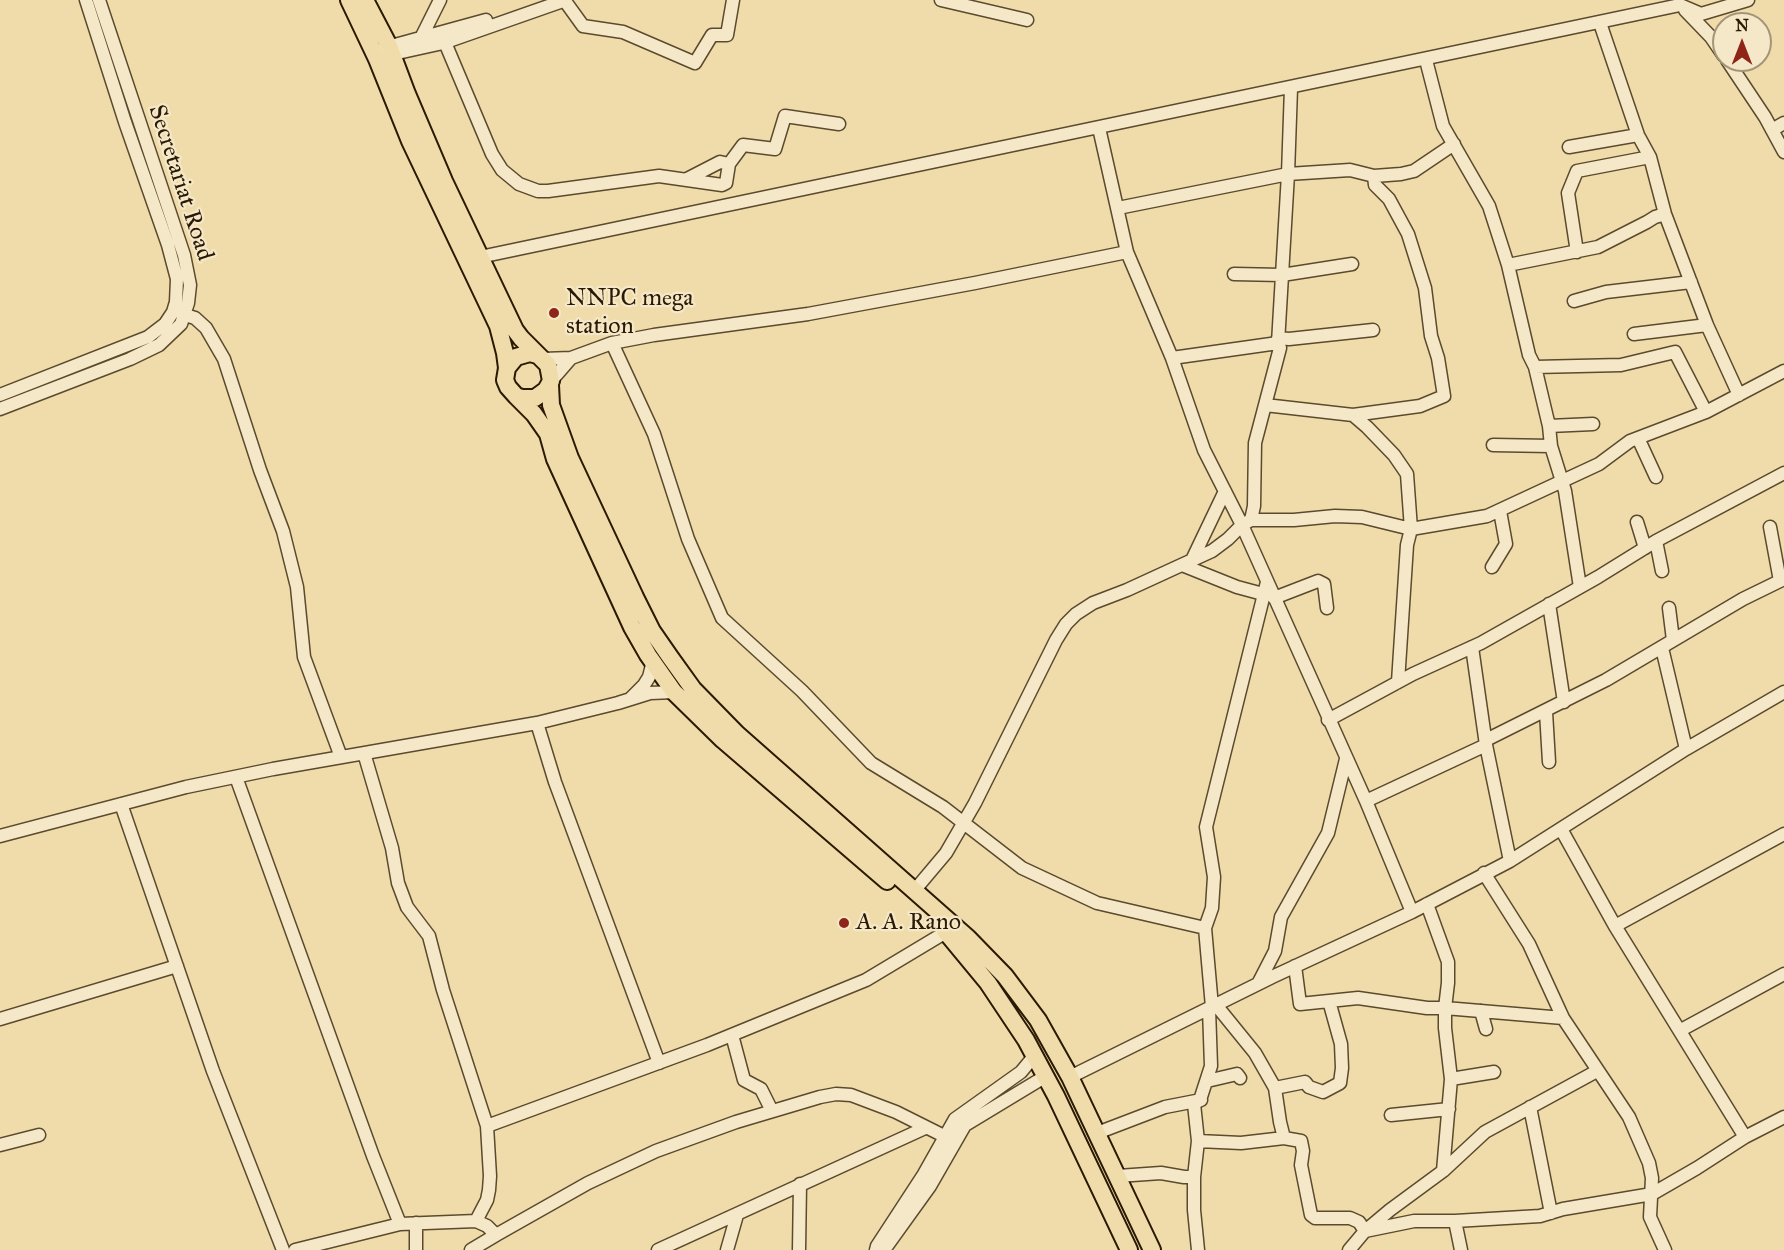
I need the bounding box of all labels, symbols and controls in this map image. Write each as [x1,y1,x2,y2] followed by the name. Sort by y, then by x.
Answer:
[1712,12,1772,72] north arrow
[1735,16,1749,35] text: N
[141,102,219,264] street label: Secretariat Road
[566,285,693,341] place label: NNPC mega station
[547,306,561,320] marker: NNPC mega station
[856,909,961,937] place label: A. A. Rano
[837,916,851,930] marker: A. A. Rano

